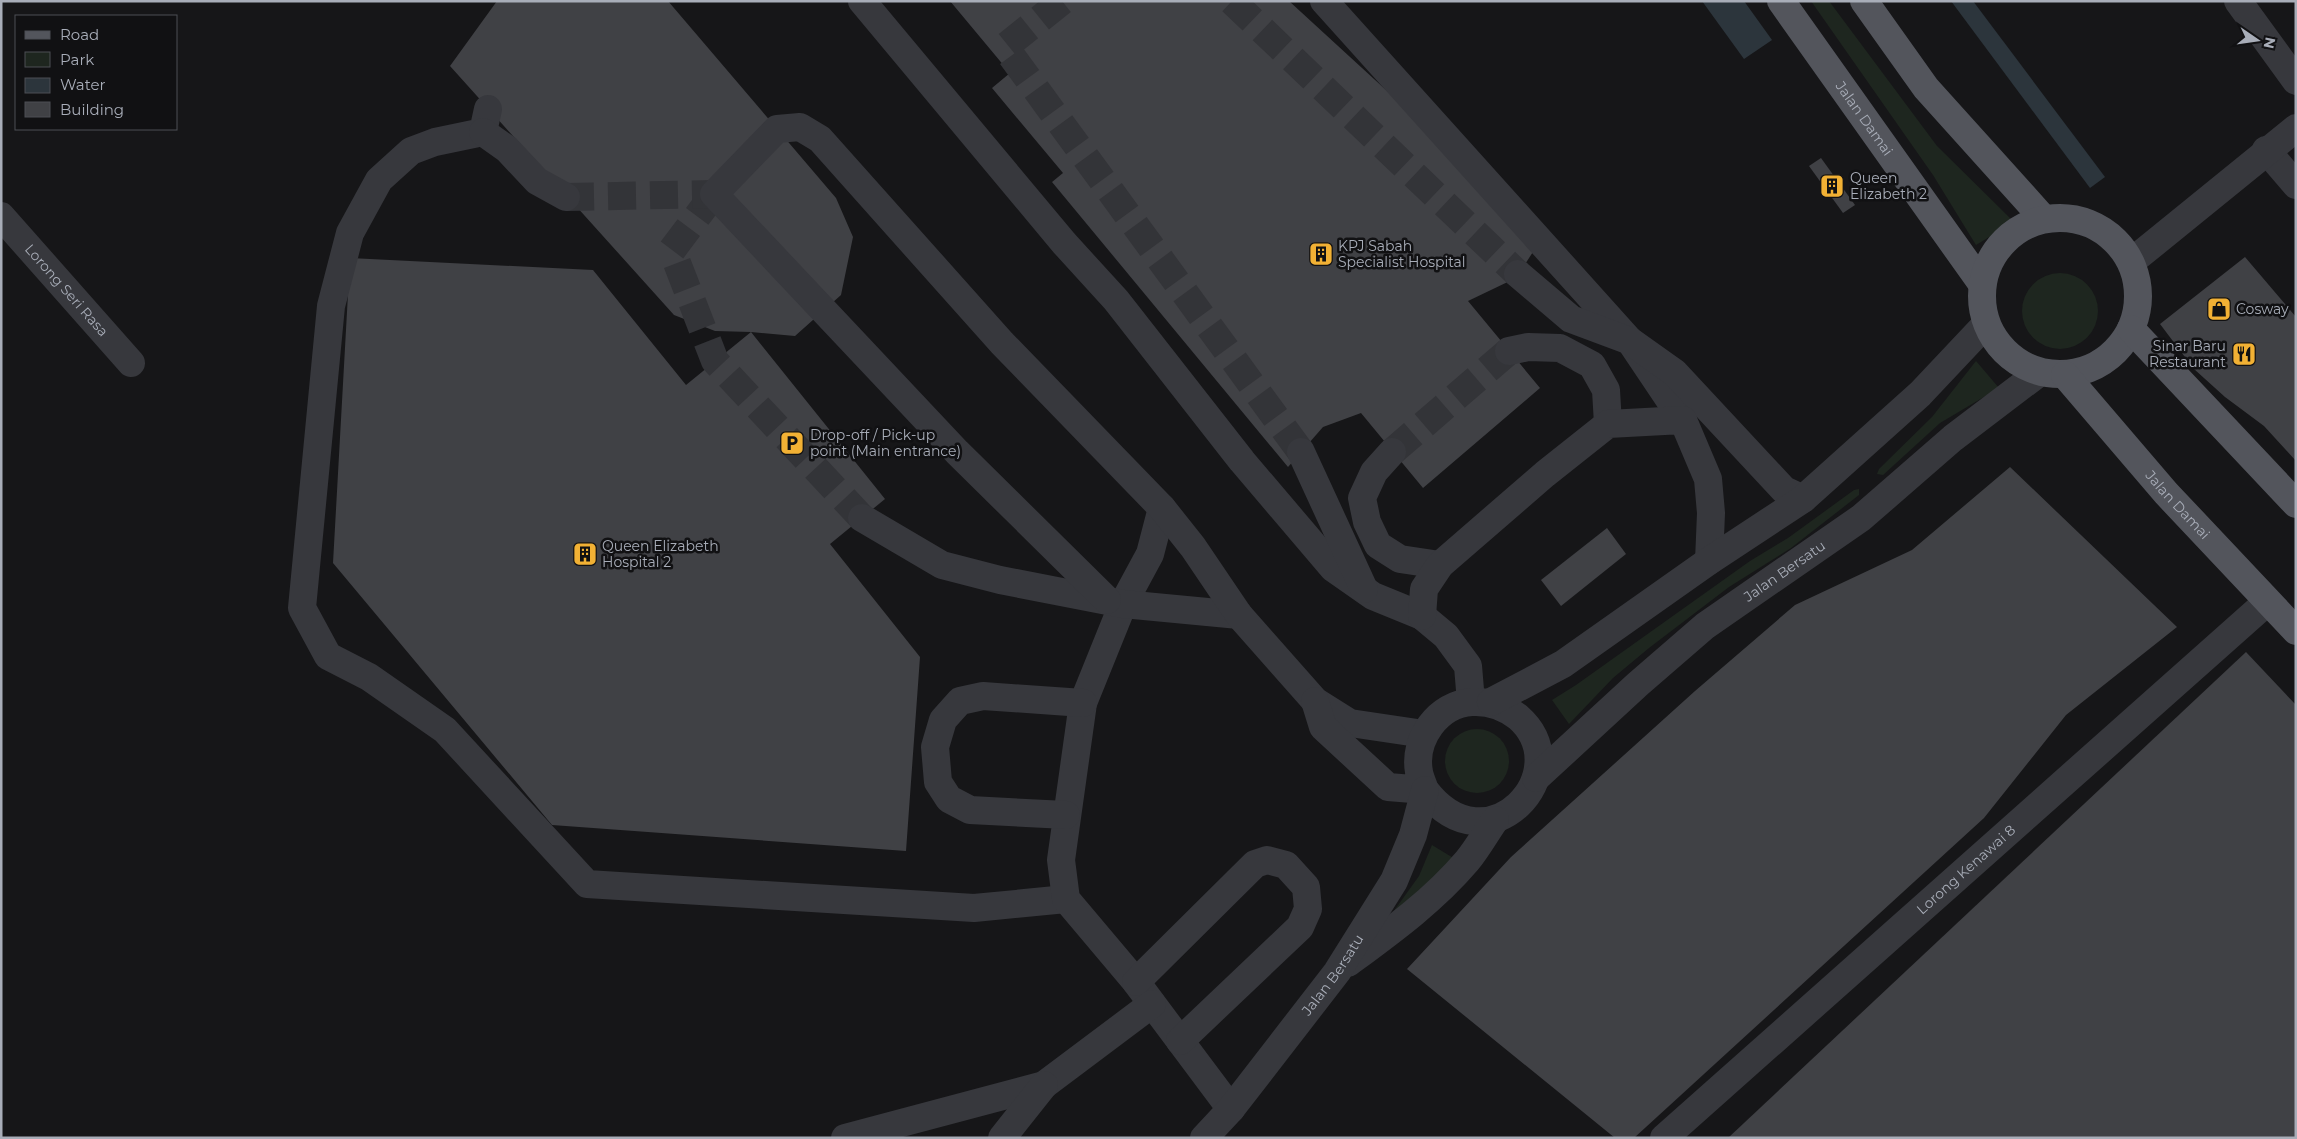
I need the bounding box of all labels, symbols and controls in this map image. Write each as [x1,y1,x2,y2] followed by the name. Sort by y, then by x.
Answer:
[15,15,178,130] legend
[2232,15,2282,65] north arrow
[60,25,99,44] text: Road
[2260,35,2280,50] text: N
[60,50,94,69] text: Park
[60,75,106,94] text: Water
[1831,77,1897,159] street label: Jalan Damai
[60,100,124,119] text: Building
[1850,169,1927,203] place label: Queen Elizabeth 2
[1819,173,1845,199] building icon: Queen Elizabeth 2
[1338,237,1466,271] place label: KPJ Sabah Specialist Hospital
[21,240,112,340] street label: Lorong Seri Rasa
[1308,241,1334,267] building icon: KPJ Sabah Specialist Hospital
[2206,296,2232,322] shop icon: Cosway
[2236,300,2289,318] place label: Cosway
[2149,337,2226,371] place label: Sinar Baru Restaurant
[2231,341,2257,367] restaurant icon: Sinar Baru Restaurant
[810,426,961,460] place label: Drop-off / Pick-up point (Main entrance)
[779,430,805,456] parking icon: Drop-off / Pick-up point (Main entrance)
[2141,466,2214,543] street label: Jalan Damai
[1739,536,1829,606] street label: Jalan Bersatu
[602,537,719,571] place label: Queen Elizabeth Hospital 2
[572,541,598,567] building icon: Queen Elizabeth Hospital 2
[1913,821,2019,918] street label: Lorong Kenawai 8
[1297,931,1367,1020] street label: Jalan Bersatu

